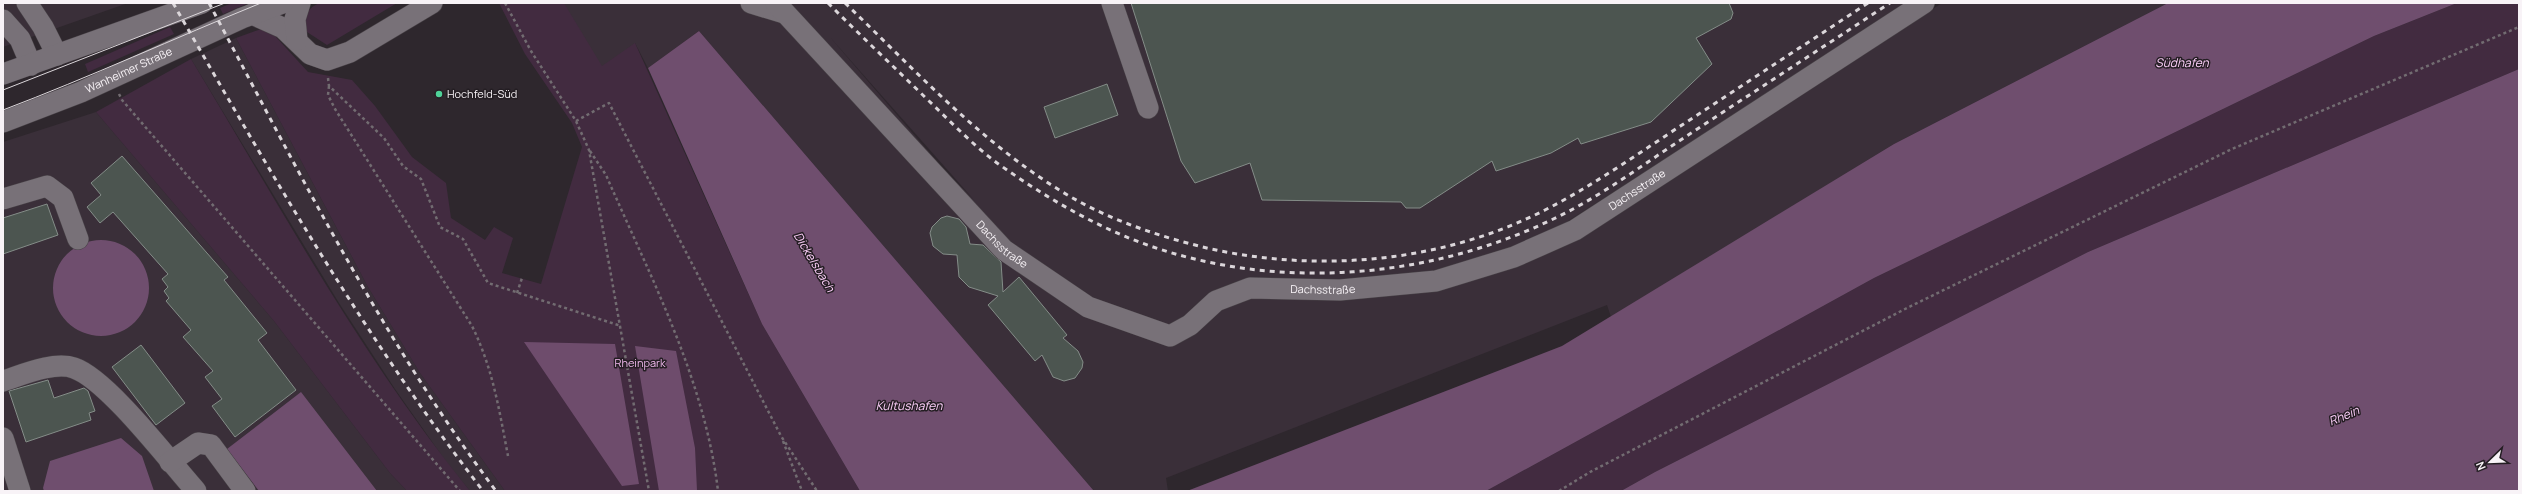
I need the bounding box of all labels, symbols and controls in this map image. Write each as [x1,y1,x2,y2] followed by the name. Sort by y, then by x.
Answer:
[83,43,175,96] street label: Wanheimer Straße
[2155,54,2210,71] water label: Südhafen
[447,86,517,101] place label: Hochfeld-Süd
[434,89,444,99] marker: Hochfeld-Süd
[1605,165,1669,213] street label: Dachsstraße
[973,217,1032,271] street label: Dachsstraße
[790,229,839,296] water label: Dickelsbach
[1290,281,1356,297] street label: Dachsstraße
[614,355,666,370] park label: Rheinpark
[876,397,943,414] water label: Kultushafen
[2326,401,2362,430] water label: Rhein
[2470,442,2510,482] north arrow
[2472,459,2489,473] text: N

